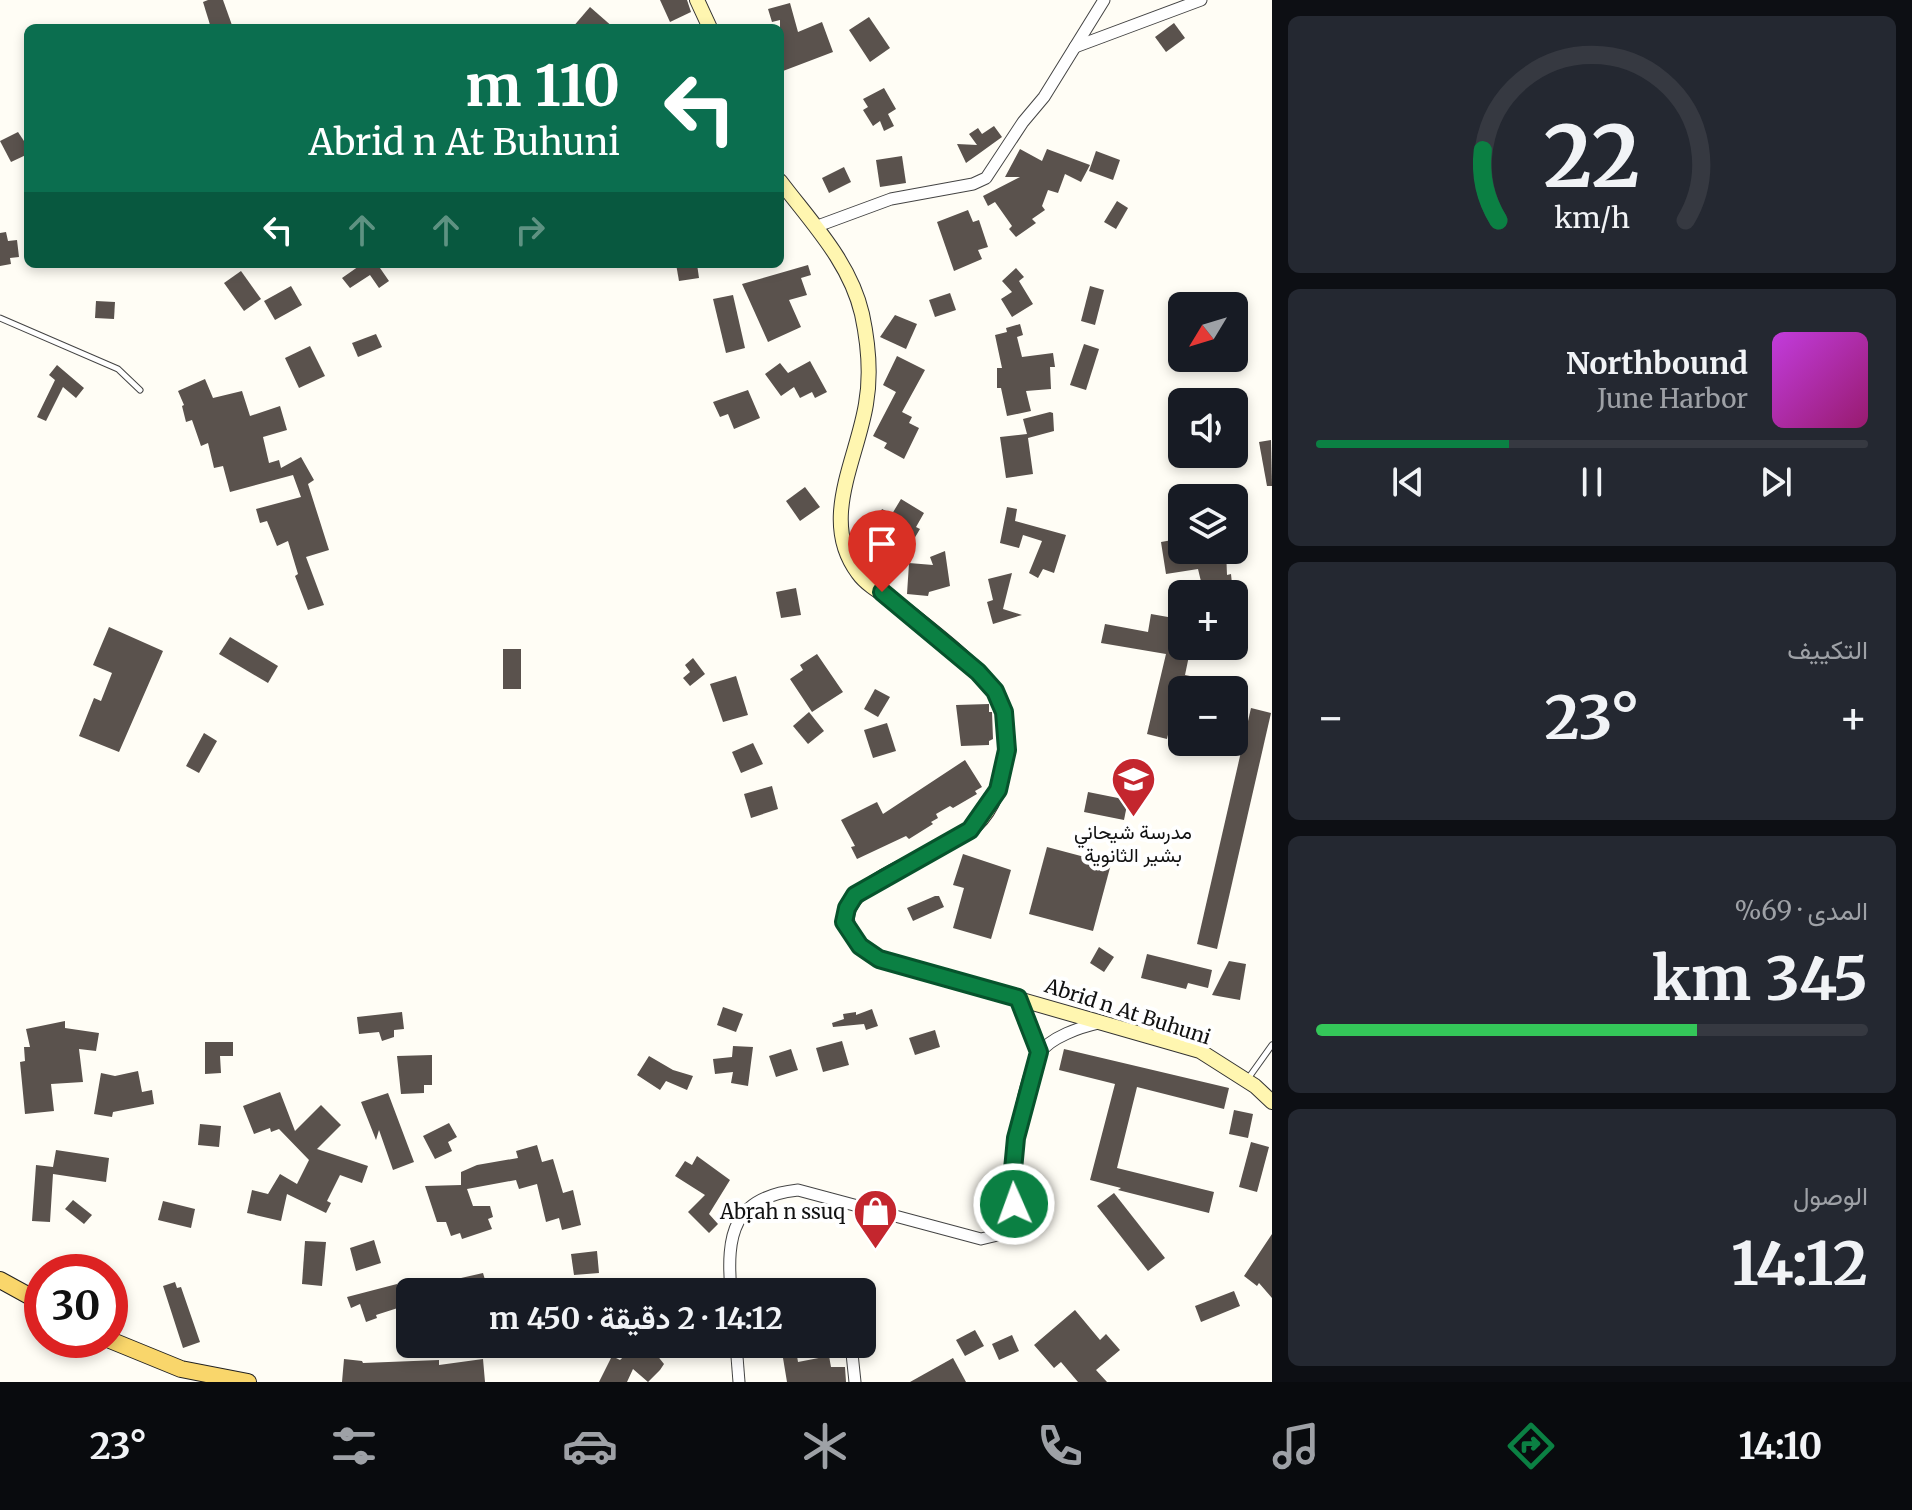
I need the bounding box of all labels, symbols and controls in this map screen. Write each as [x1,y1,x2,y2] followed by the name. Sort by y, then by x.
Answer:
[465,51,620,121] text: 110 m
[648,56,752,160] icon: left
[1544,104,1640,209] text: 22
[309,120,620,165] text: Abrid n At Buhuni
[1554,200,1630,236] text: km/h
[256,208,300,252] icon: left
[340,208,384,252] icon: ahead
[424,208,468,252] icon: ahead
[508,208,552,252] icon: right
[1168,292,1248,372] north arrow
[1168,292,1248,756] map controls
[1566,344,1748,382] text: Northbound
[1597,382,1748,415] text: June Harbor
[1168,388,1248,468] button: sound
[1386,460,1430,504] icon: previous
[1570,460,1614,504] icon: pause
[1754,460,1798,504] icon: next
[1168,484,1248,564] button: layers
[848,510,916,592] pin
[860,522,904,566] icon: arrive
[1168,580,1248,660] button: +
[1787,633,1868,666] text: التكييف
[1168,676,1248,756] button: −
[1544,680,1640,755] text: 23°
[1316,690,1345,745] text: −
[1839,690,1868,745] text: +
[1109,755,1157,818] school or university icon: مدرسة شيحاني بشير الثانوية
[1074,819,1192,868] place label: مدرسة شيحاني بشير الثانوية
[1734,894,1868,927] text: المدى · 69%
[1652,941,1868,1016] text: 345 km
[1041,972,1214,1050] street label: Abrid n At Buhuni
[972,1162,1056,1246] position arrow
[1793,1179,1868,1212] text: الوصول
[852,1187,900,1250] shop icon: Abṛah n ssuq
[719,1199,845,1224] place label: Abṛah n ssuq
[1731,1226,1868,1301] text: 14:12
[24,1254,128,1358] speed limit sign: 30
[489,1299,783,1337] text: 14:12 · 2 دقيقة · 450 m
[326,1418,382,1474] icon: filters
[562,1418,618,1474] icon: car
[797,1418,853,1474] icon: climate
[1032,1418,1088,1474] icon: phone
[1268,1418,1324,1474] icon: music
[1503,1418,1559,1474] icon: directions
[90,1424,147,1469] text: 23°
[1739,1424,1822,1469] text: 14:10

